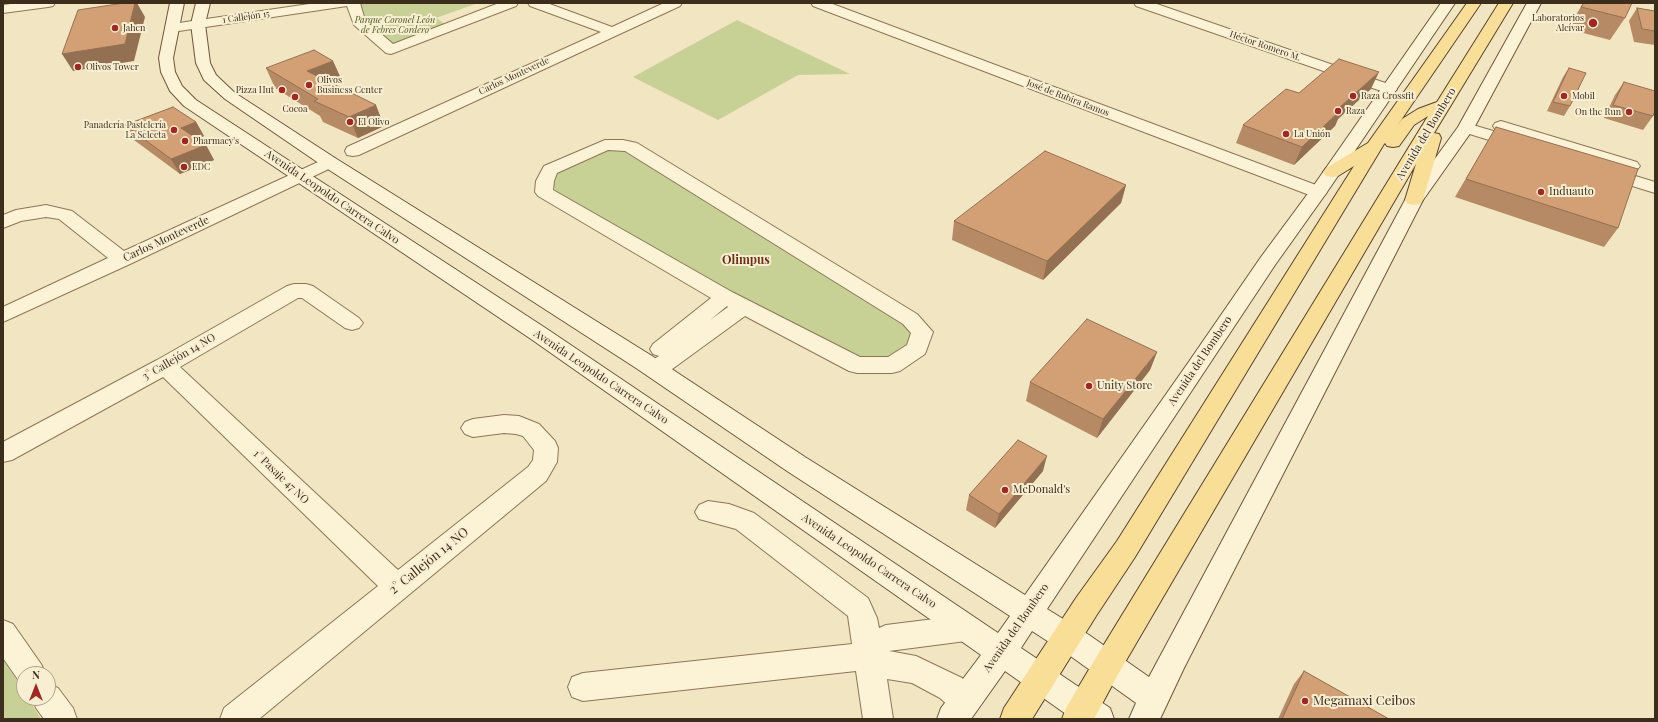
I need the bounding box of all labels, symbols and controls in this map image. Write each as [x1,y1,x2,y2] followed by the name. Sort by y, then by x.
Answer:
[222,8,270,26] street label: 1 Callejón 15
[1532,13,1584,34] place label: Laboratorios Alcívar
[355,15,435,36] park label: Parque Coronel León de Febres Cordero
[1587,17,1599,29] marker: Laboratorios Alcívar
[110,23,120,33] marker: Jahen
[123,23,145,33] place label: Jahen
[1228,29,1302,63] street label: Héctor Romero M.
[477,55,551,97] street label: Carlos Monteverde
[73,62,83,72] marker: Olivos Tower
[86,62,139,72] place label: Olivos Tower
[317,75,383,96] place label: Olivos Business Center
[1025,77,1111,119] street label: José de Rubira Ramos
[304,80,314,90] marker: Olivos Business Center
[236,85,274,95] place label: Pizza Hut
[277,85,287,95] marker: Pizza Hut
[1393,86,1459,182] street label: Avenida del Bombero
[1348,91,1358,101] marker: Raza Crossfit
[1361,91,1414,101] place label: Raza Crossfit
[1559,91,1569,101] marker: Mobil
[1572,91,1595,101] place label: Mobil
[290,92,300,102] marker: Cocoa
[283,104,307,114] place label: Cocoa
[1333,106,1343,116] marker: Raza
[1346,106,1365,116] place label: Raza
[1575,107,1621,117] place label: On the Run
[1624,107,1634,117] marker: On the Run
[345,117,355,127] marker: El Olivo
[358,117,389,127] place label: El Olivo
[84,120,166,141] place label: Panadería Pastelería La Selecta
[169,125,179,135] marker: Panadería Pastelería La Selecta
[1281,129,1291,139] marker: La Unión
[1294,129,1330,139] place label: La Unión
[180,136,190,146] marker: Pharmacy's
[193,136,239,146] place label: Pharmacy's
[262,147,402,247] street label: Avenida Leopoldo Carrera Calvo
[179,162,189,172] marker: EDC
[192,162,210,172] place label: EDC
[1549,185,1594,199] place label: Induauto
[1536,187,1546,197] marker: Induauto
[121,213,211,265] street label: Carlos Monteverde
[722,253,770,267] district label: Olimpus
[1165,314,1235,408] street label: Avenida del Bombero
[531,327,671,427] street label: Avenida Leopoldo Carrera Calvo
[140,331,218,383] street label: 3° Callejón 14 NO
[1097,379,1152,393] place label: Unity Store
[1084,381,1094,391] marker: Unity Store
[250,447,312,507] street label: 1° Pasaje 47 NO
[1013,483,1070,497] place label: McDonald's
[1000,485,1010,495] marker: McDonald's
[799,511,939,611] street label: Avenida Leopoldo Carrera Calvo
[386,524,472,598] street label: 2° Callejón 14 NO
[980,581,1052,675] street label: Avenida del Bombero
[16,666,56,706] north arrow
[32,667,40,682] text: N
[1313,693,1415,709] place label: Megamaxi Ceibos
[1300,696,1310,706] marker: Megamaxi Ceibos

